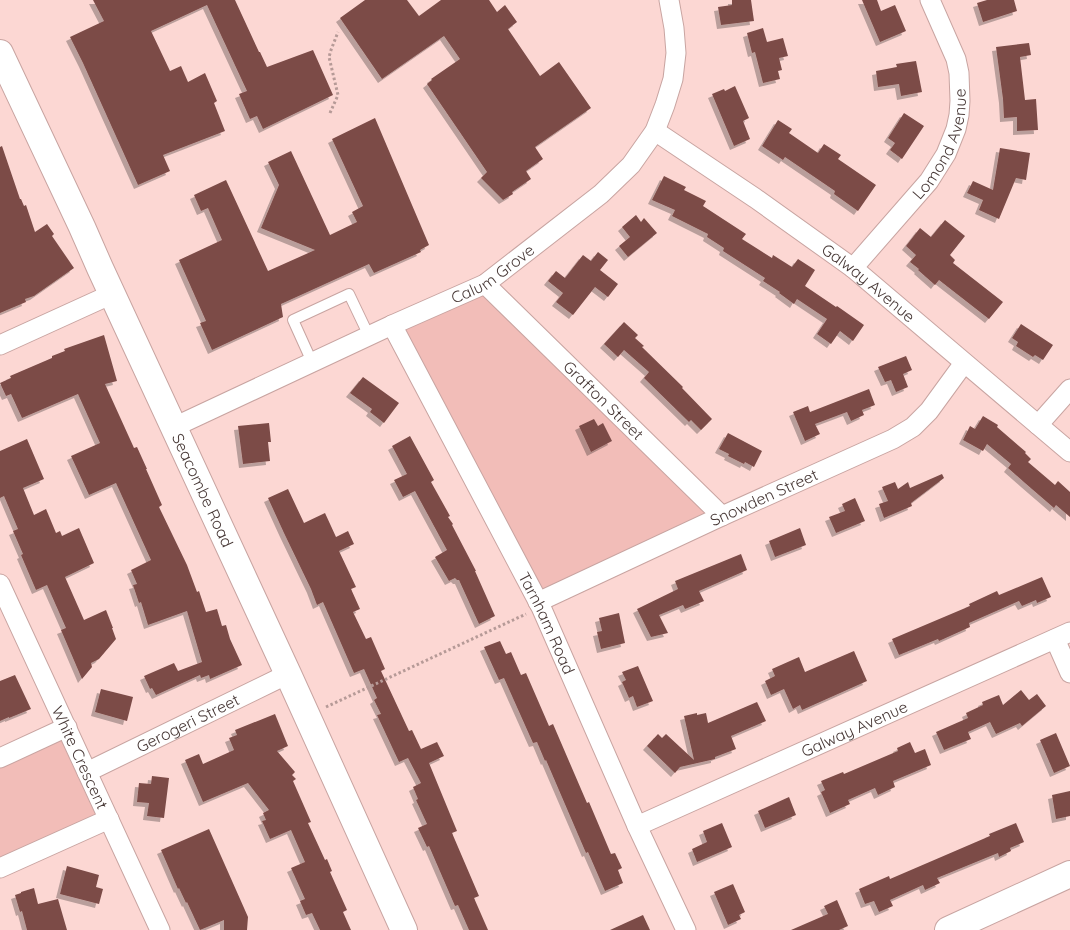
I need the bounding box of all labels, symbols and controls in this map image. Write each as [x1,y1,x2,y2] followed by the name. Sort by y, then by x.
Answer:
[908,88,970,203] street label: Lomond Avenue
[818,239,919,326] street label: Galway Avenue
[448,240,538,308] street label: Calum Grove
[559,356,648,444] street label: Grafton Street
[168,430,238,550] street label: Seacombe Road
[707,464,821,530] street label: Snowden Street
[514,568,579,677] street label: Tarnham Road
[133,689,242,756] street label: Gerogeri Street
[798,696,911,761] street label: Galway Avenue
[48,702,113,812] street label: White Crescent

